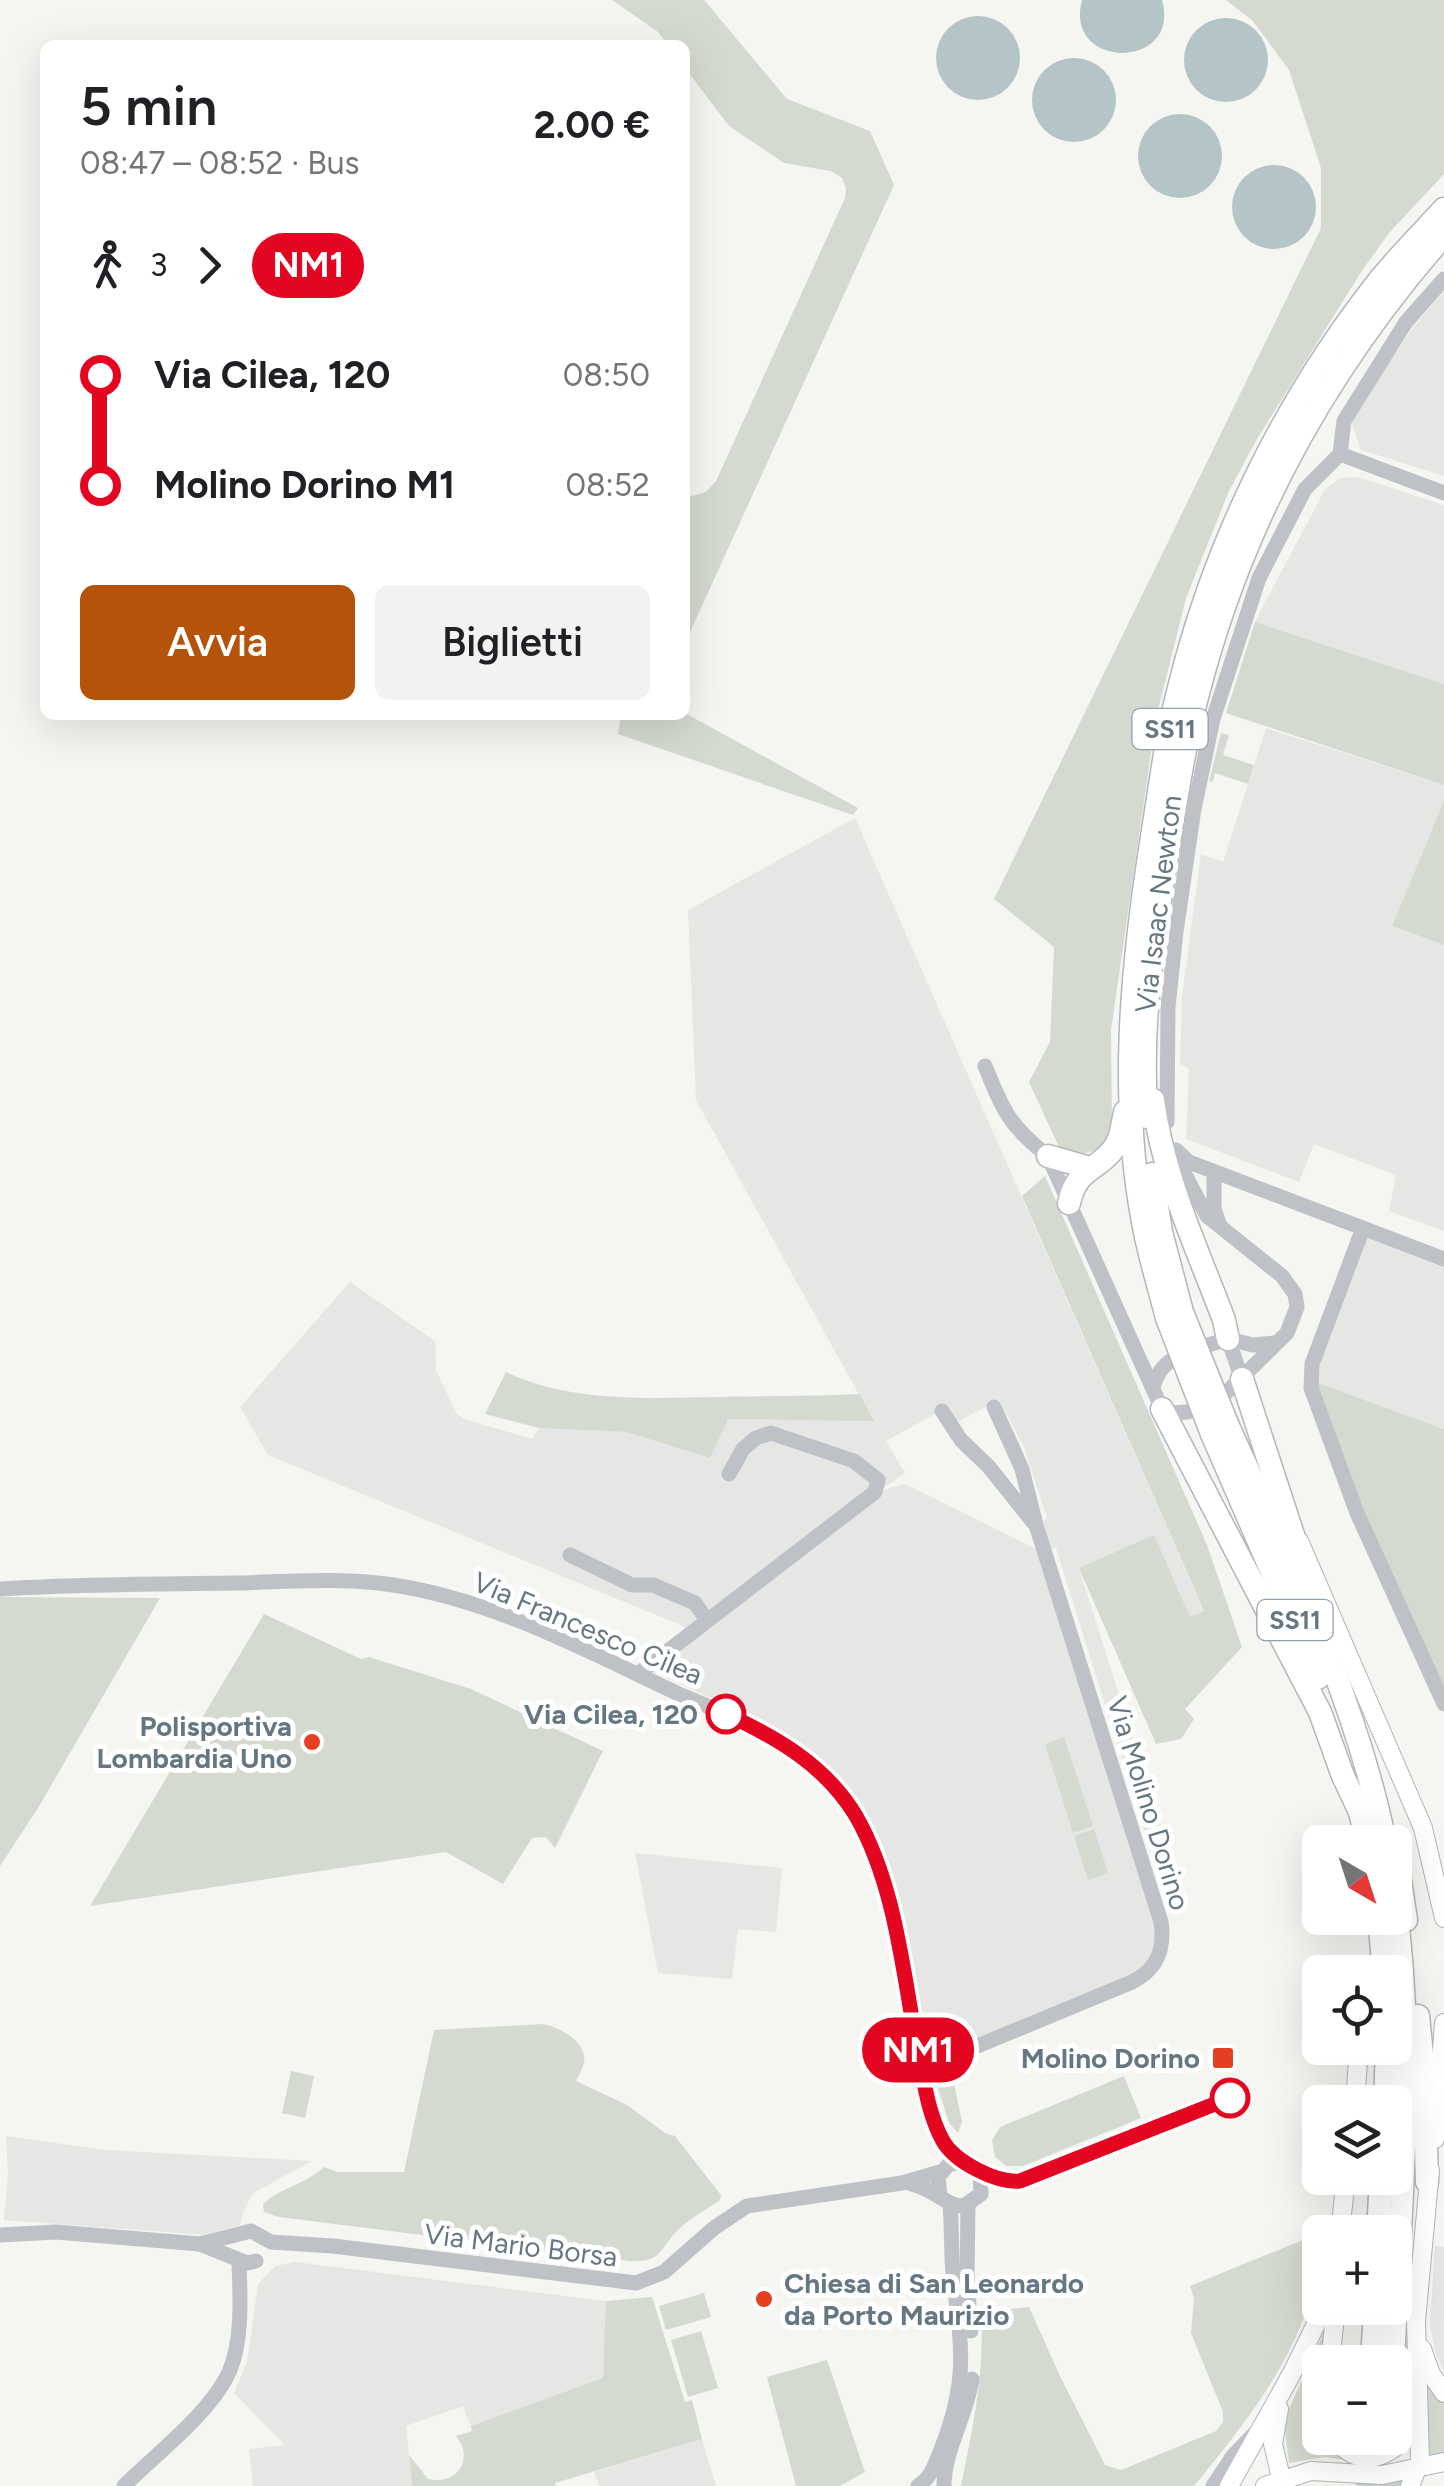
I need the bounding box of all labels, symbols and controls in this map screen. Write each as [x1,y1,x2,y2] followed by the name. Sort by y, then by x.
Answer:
[80,73,217,139] text: 5 min
[534,102,650,148] text: 2.00 €
[80,144,360,182] text: 08:47 – 08:52 · Bus
[80,238,135,293] icon: walk
[182,238,237,293] icon: forward
[272,244,344,286] text: NM1
[150,246,167,284] text: 3
[154,352,390,398] text: Via Cilea, 120
[563,356,650,394] text: 08:50
[154,462,455,508] text: Molino Dorino M1
[565,466,650,504] text: 08:52
[80,585,355,700] button: Avvia
[375,585,650,700] button: Biglietti
[1132,709,1208,749] road number: SS11
[1128,793,1188,1015] street label: Via Isaac Newton
[468,1564,708,1692] street label: Via Francesco Cilea
[1258,1600,1332,1640] road number: SS11
[1100,1692,1198,1914] street label: Via Molino Dorino
[707,1695,745,1733] marker: Via Cilea, 120
[524,1697,698,1731] place label: Via Cilea, 120
[97,1709,292,1775] place label: Polisportiva Lombardia Uno
[301,1731,323,1753] marker: Polisportiva Lombardia Uno
[1302,1825,1412,1935] north arrow
[1302,1825,1412,2455] map controls
[1302,1955,1412,2065] button: locate
[860,2018,976,2082] line badge: NM1
[882,2029,954,2071] text: NM1
[1021,2041,1200,2075] place label: Molino Dorino
[1210,2045,1236,2071] marker: Molino Dorino
[1211,2079,1249,2117] unlabelled marker
[1302,2085,1412,2195] button: layers
[1302,2215,1412,2325] button: +
[422,2216,620,2274] street label: Via Mario Borsa
[784,2266,1084,2332] place label: Chiesa di San Leonardo da Porto Maurizio
[753,2288,775,2310] marker: Chiesa di San Leonardo da Porto Maurizio
[1302,2345,1412,2455] button: −

